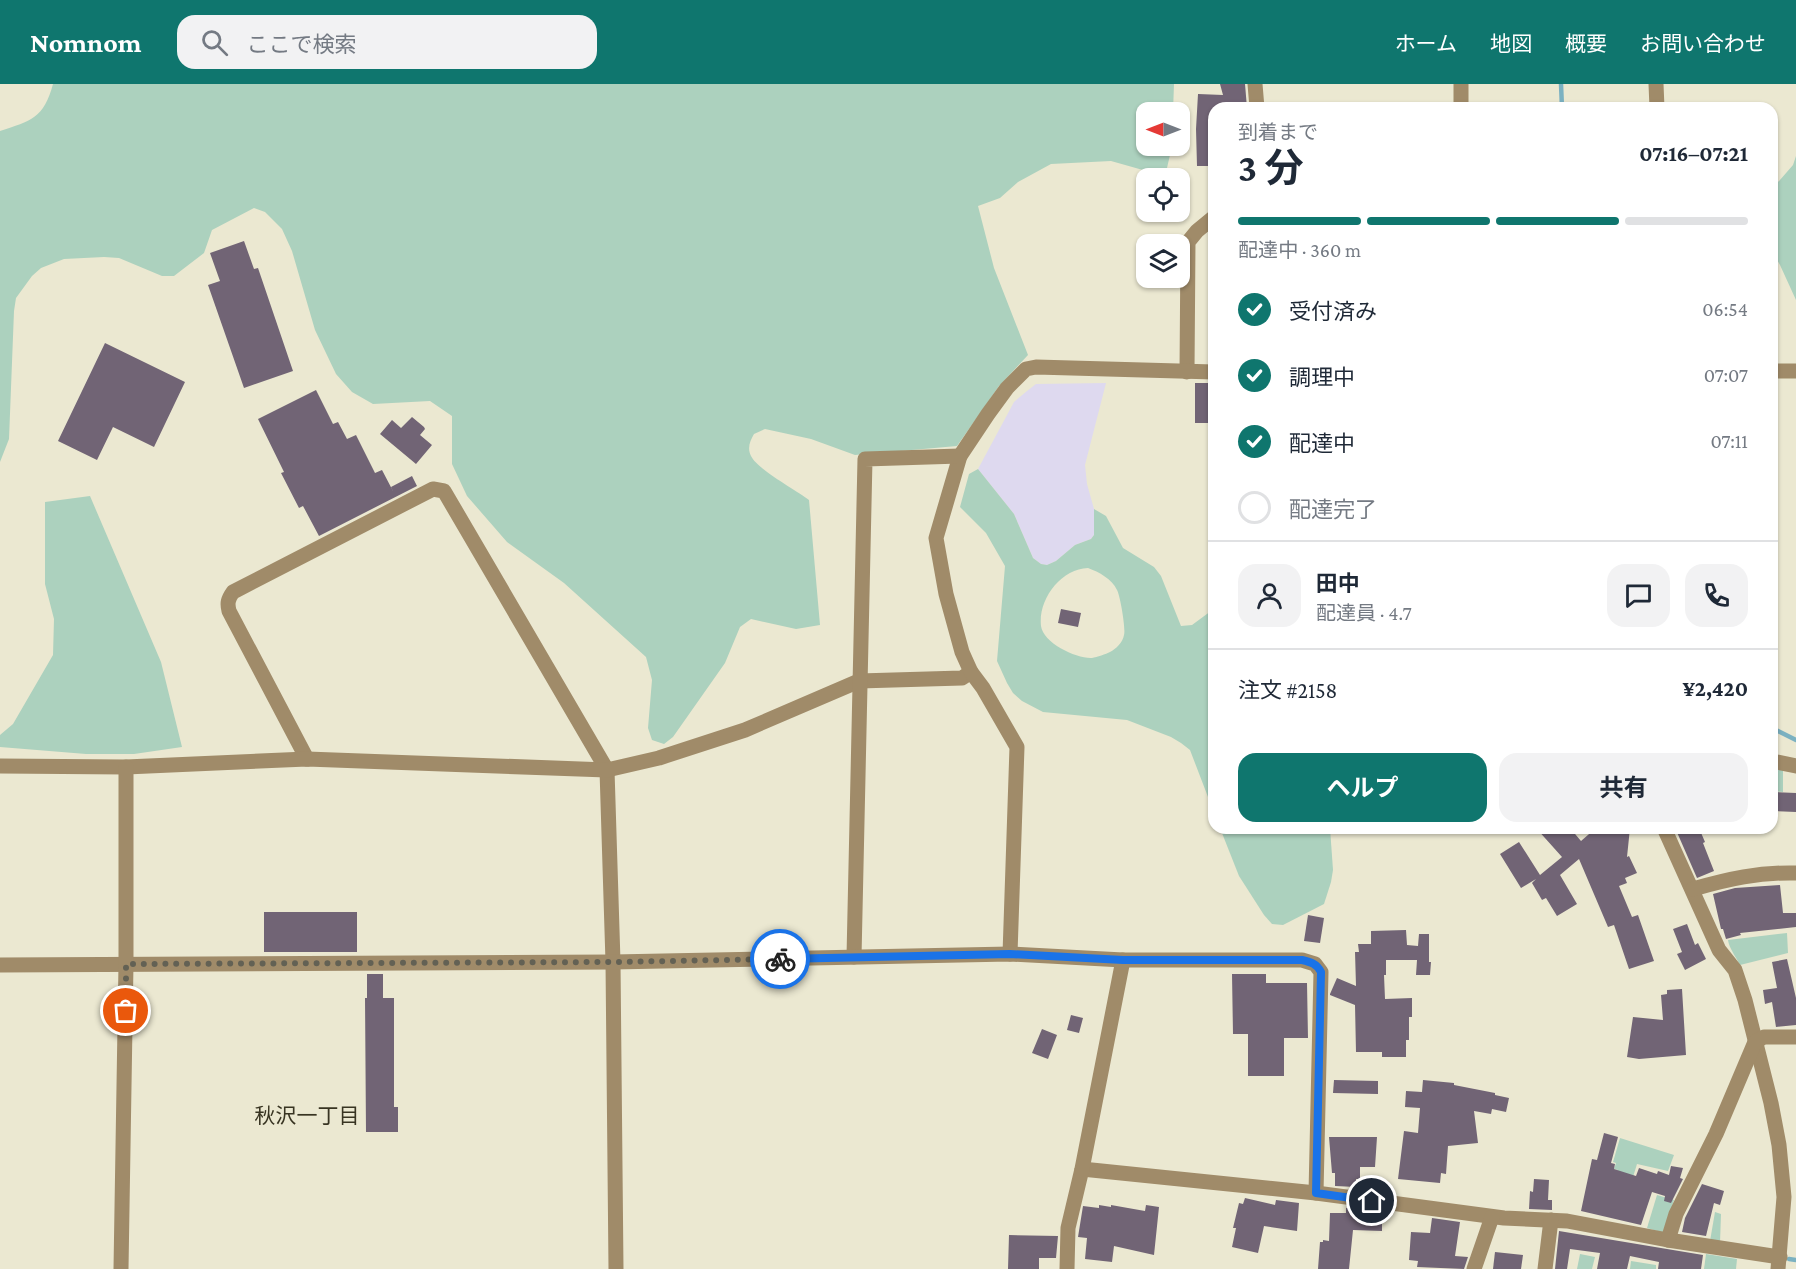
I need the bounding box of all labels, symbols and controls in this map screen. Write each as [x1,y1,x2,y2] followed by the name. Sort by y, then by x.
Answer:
[177,15,597,69] search box
[198,26,231,59] icon: search
[30,27,141,58] text: Nomnom
[246,32,356,57] text: ここで検索
[1395,32,1457,56] text: ホーム
[1490,32,1532,56] text: 地図
[1565,32,1607,56] text: 概要
[1640,32,1766,56] text: お問い合わせ
[1136,102,1190,156] north arrow
[1136,102,1190,288] map controls
[1238,121,1318,143] text: 到着まで
[1639,141,1748,166] text: 07:16–07:21
[1238,146,1304,189] text: 3 分
[1136,168,1190,222] button: locate
[1136,234,1190,288] button: layers
[1238,239,1361,261] text: 配達中 · 360 m
[1238,293,1271,326] icon: check
[1702,298,1748,320] text: 06:54
[1289,299,1377,324] text: 受付済み
[1238,359,1271,392] icon: check
[1704,364,1748,386] text: 07:07
[1289,365,1355,390] text: 調理中
[1238,425,1271,458] icon: check
[1710,430,1748,452] text: 07:11
[1289,431,1355,456] text: 配達中
[1289,497,1377,522] text: 配達完了
[1238,564,1301,627] button: person
[1607,564,1670,627] button: chat
[1685,564,1748,627] button: phone
[1316,571,1360,596] text: 田中
[1316,602,1412,624] text: 配達員 · 4.7
[1683,676,1748,701] text: ¥2,420
[1238,678,1337,703] text: 注文 #2158
[1238,753,1487,822] button: ヘルプ
[1499,753,1748,822] button: 共有
[750,929,810,989] courier
[764,943,797,976] icon: bike
[100,985,151,1036] pin
[109,994,142,1027] icon: bag
[255,1104,360,1128] district label: 秋沢一丁目
[1346,1175,1397,1226] pin
[1355,1184,1388,1217] icon: home

